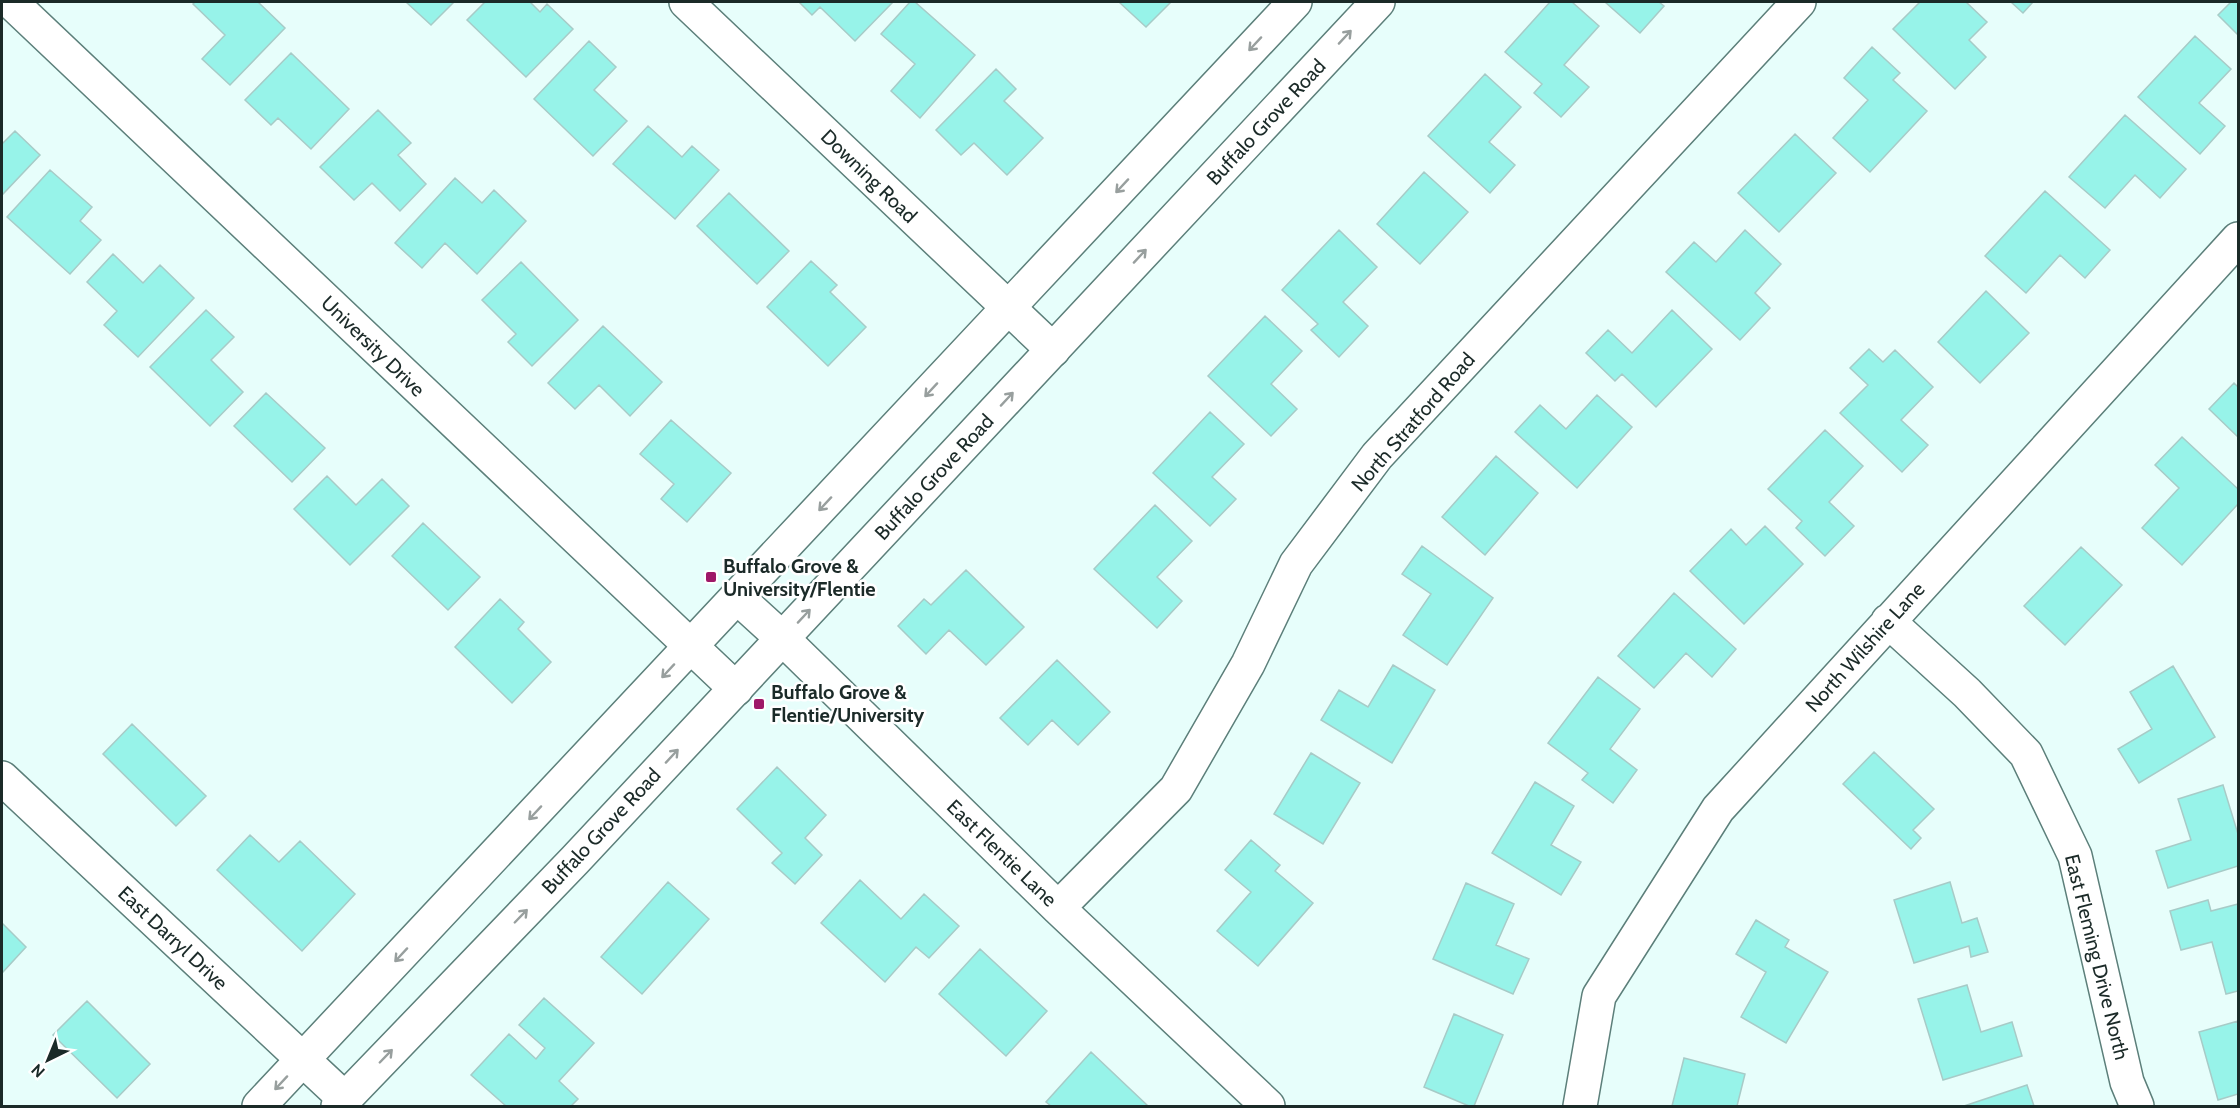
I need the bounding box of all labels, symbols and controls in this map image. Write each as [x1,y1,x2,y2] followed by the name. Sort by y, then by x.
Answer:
[1338,30,1352,45] one-way arrow
[1248,36,1262,51] one-way arrow
[1202,54,1330,190] street label: Buffalo Grove Road
[816,124,922,228] street label: Downing Road
[1114,179,1129,194] one-way arrow
[1133,249,1147,264] one-way arrow
[316,291,430,401] street label: University Drive
[1346,348,1480,496] street label: North Stratford Road
[924,382,938,397] one-way arrow
[1000,391,1014,406] one-way arrow
[870,409,998,545] street label: Buffalo Grove Road
[818,496,832,511] one-way arrow
[723,554,876,601] place label: Buffalo Grove & University/Flentie
[704,570,718,584] marker: Buffalo Grove & University/Flentie
[1800,577,1930,717] street label: North Wilshire Lane
[797,608,812,623] one-way arrow
[661,663,675,678] one-way arrow
[771,680,925,727] place label: Buffalo Grove & Flentie/University
[752,697,766,711] marker: Buffalo Grove & Flentie/University
[665,749,679,764] one-way arrow
[537,763,665,899] street label: Buffalo Grove Road
[942,795,1062,911] street label: East Flentie Lane
[528,805,542,820] one-way arrow
[2060,852,2134,1062] street label: East Fleming Drive North
[113,881,233,995] street label: East Darryl Drive
[514,909,528,924] one-way arrow
[395,947,409,962] one-way arrow
[18,1030,78,1090] north arrow
[378,1049,393,1064] one-way arrow
[27,1060,49,1081] text: N
[275,1075,289,1090] one-way arrow

